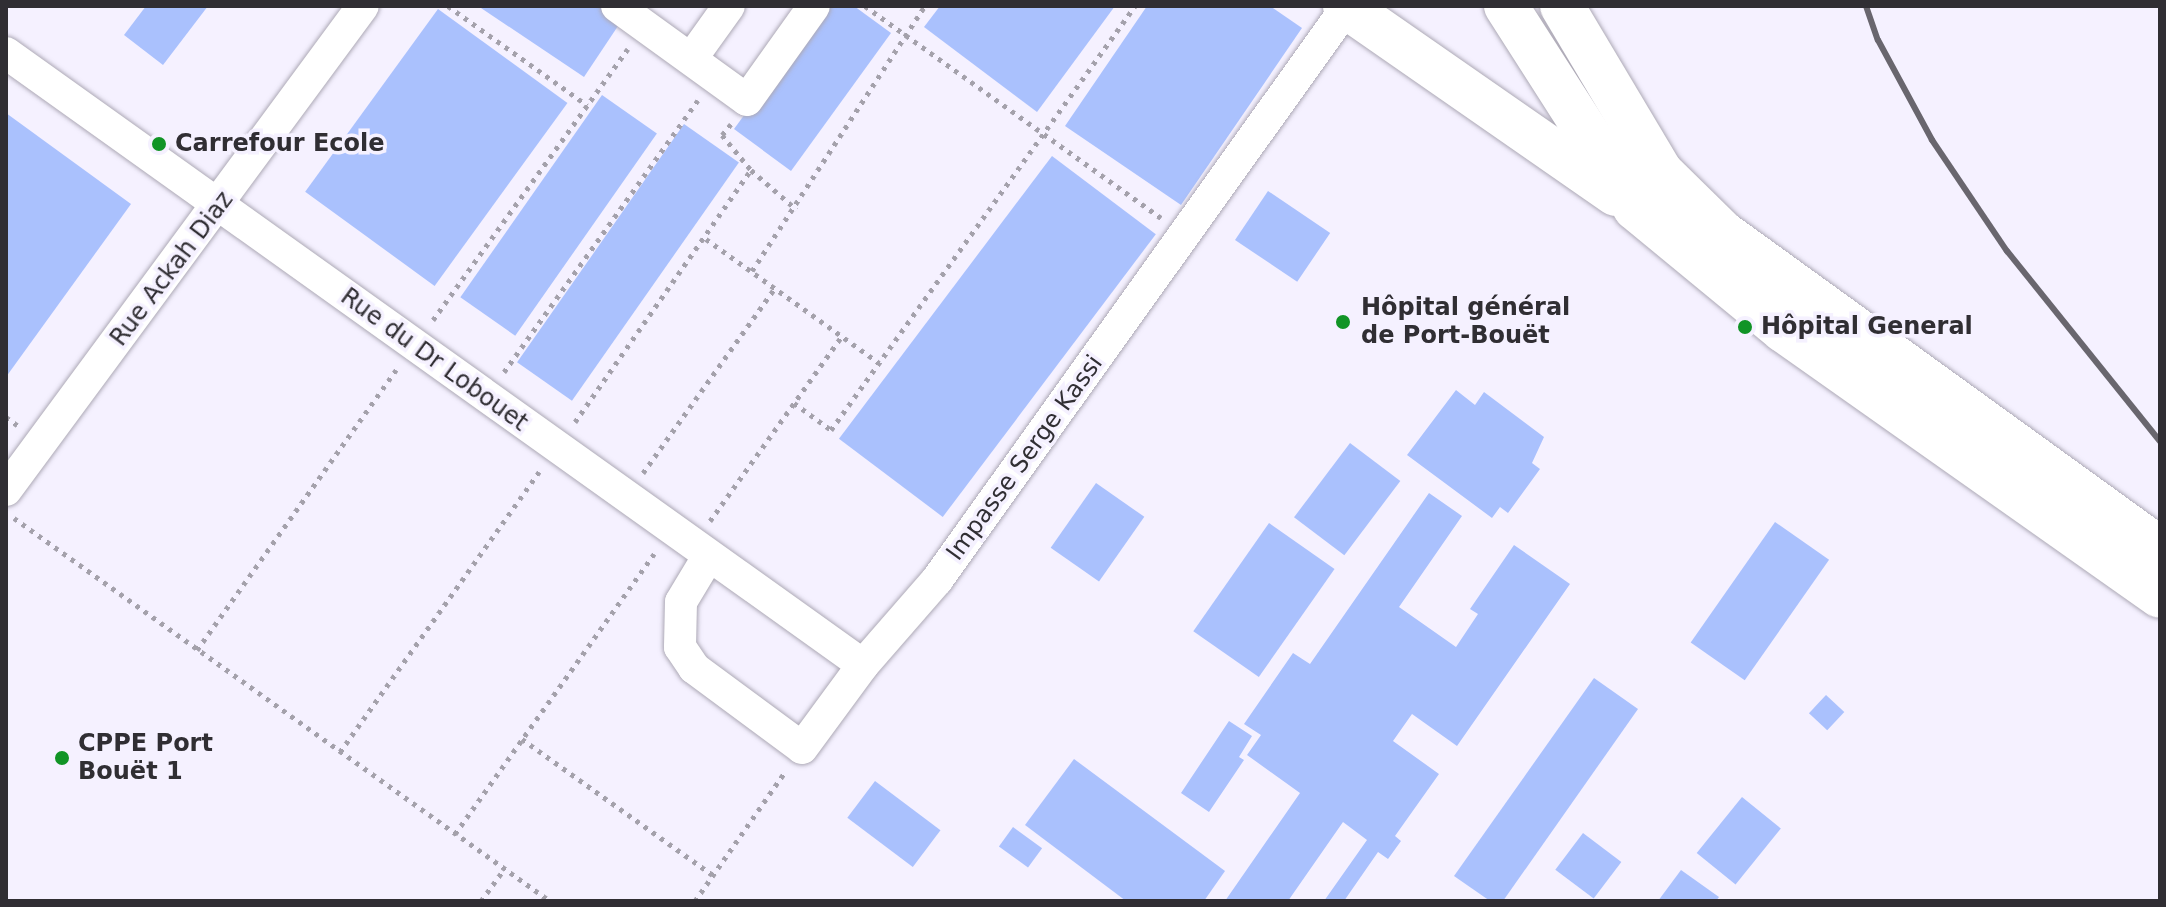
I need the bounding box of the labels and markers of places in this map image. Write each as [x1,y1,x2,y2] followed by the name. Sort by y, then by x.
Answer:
[175,130,385,158] place label: Carrefour Ecole
[150,135,168,153] marker: Carrefour Ecole
[1361,294,1570,350] place label: Hôpital général de Port-Bouët
[1332,311,1354,333] marker: Hôpital général de Port-Bouët
[1761,313,1973,341] place label: Hôpital General
[1736,318,1754,336] marker: Hôpital General
[78,730,213,786] place label: CPPE Port Bouët 1
[53,749,71,767] marker: CPPE Port Bouët 1

